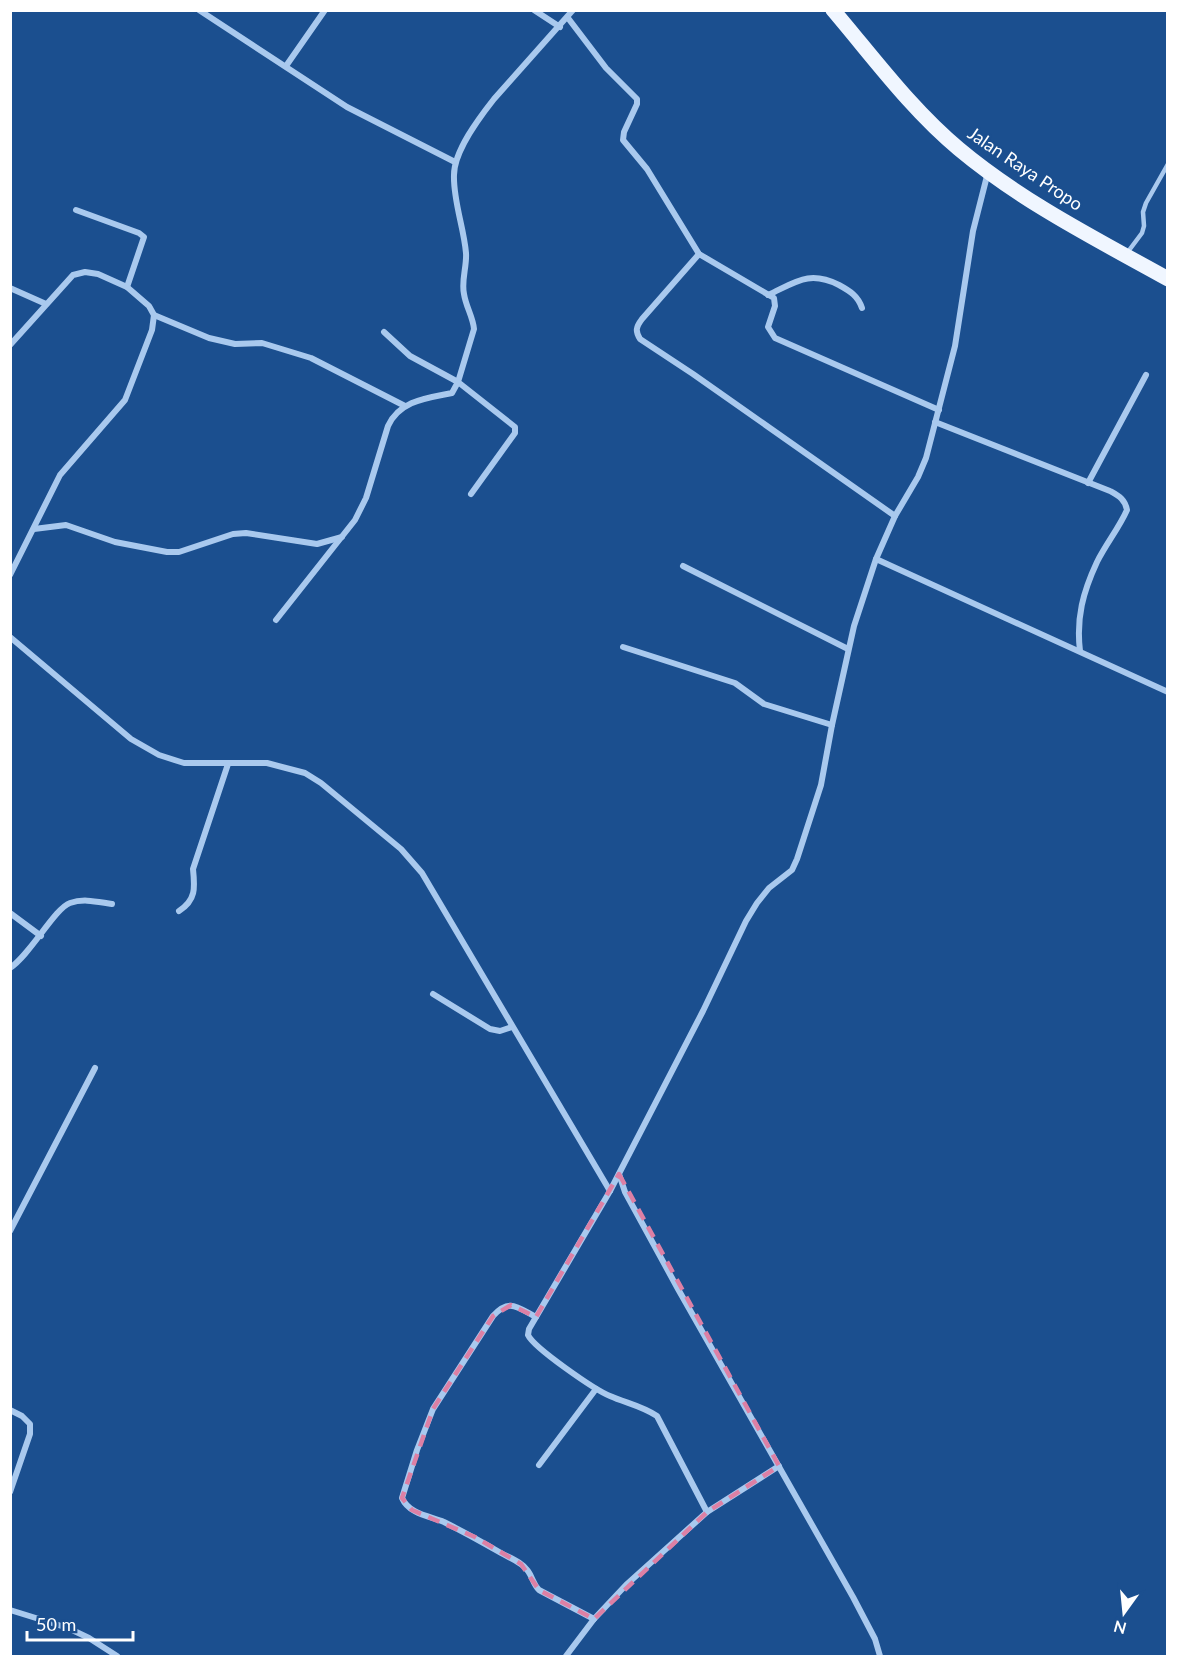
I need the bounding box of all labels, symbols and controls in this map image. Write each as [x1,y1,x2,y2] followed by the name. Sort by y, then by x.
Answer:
[964,122,1087,215] street label: Jalan Raya Propo
[1094,1583,1154,1643] north arrow
[27,1604,134,1642] scale bar
[36,1613,76,1635] text: 50 m
[1112,1617,1128,1639] text: N

